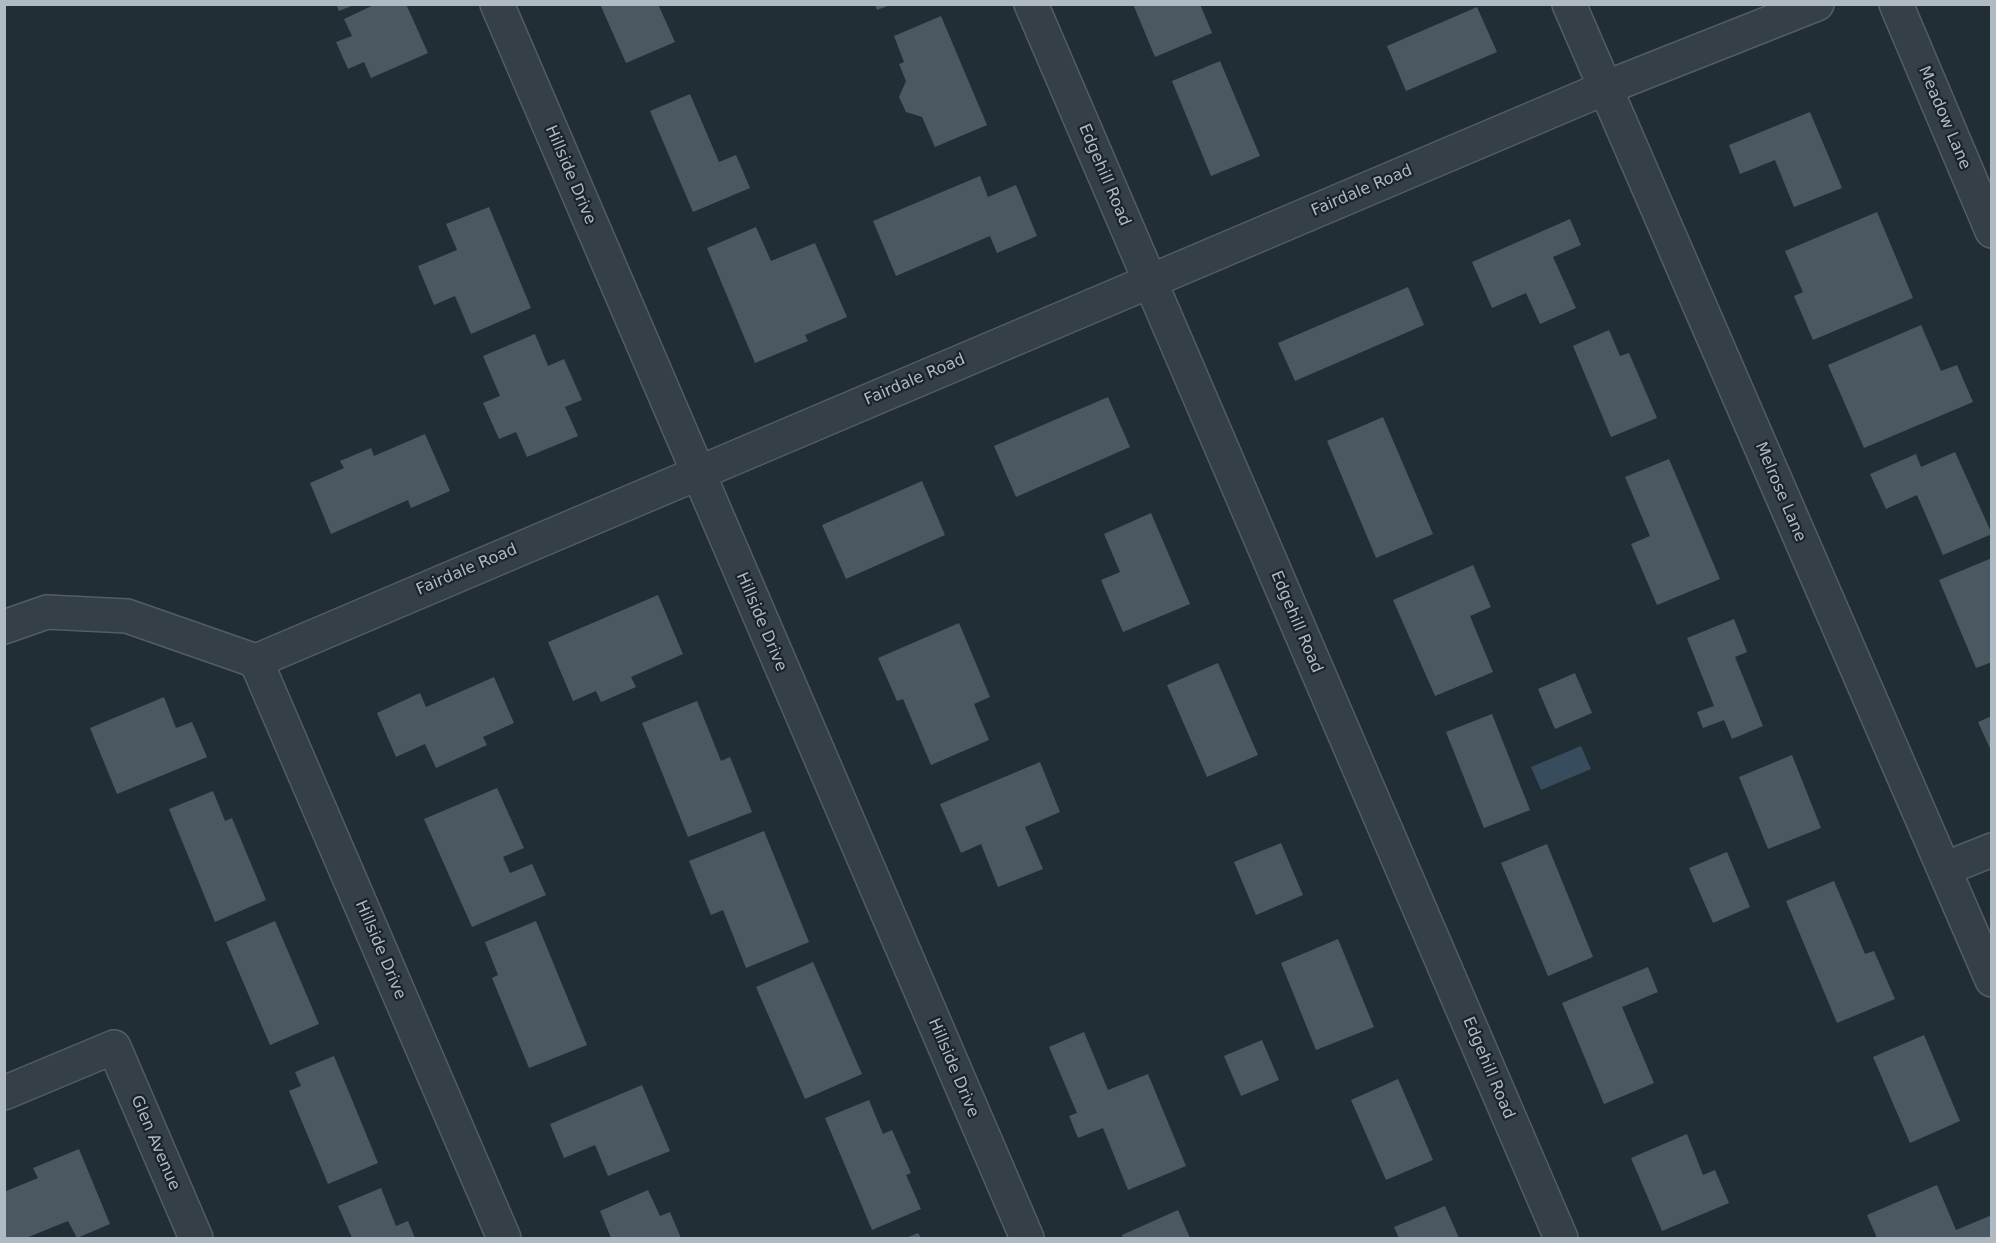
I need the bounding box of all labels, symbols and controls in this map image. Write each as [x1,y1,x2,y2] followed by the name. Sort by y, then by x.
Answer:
[1914,63,1974,173] street label: Meadow Lane
[1074,121,1134,229] street label: Edgehill Road
[540,123,600,227] street label: Hillside Drive
[1309,161,1415,221] street label: Fairdale Road
[862,350,968,410] street label: Fairdale Road
[1750,439,1810,545] street label: Melrose Lane
[414,540,520,600] street label: Fairdale Road
[1266,568,1326,676] street label: Edgehill Road
[731,570,791,674] street label: Hillside Drive
[350,898,410,1002] street label: Hillside Drive
[1458,1014,1518,1122] street label: Edgehill Road
[923,1016,983,1120] street label: Hillside Drive
[126,1093,184,1193] street label: Glen Avenue

